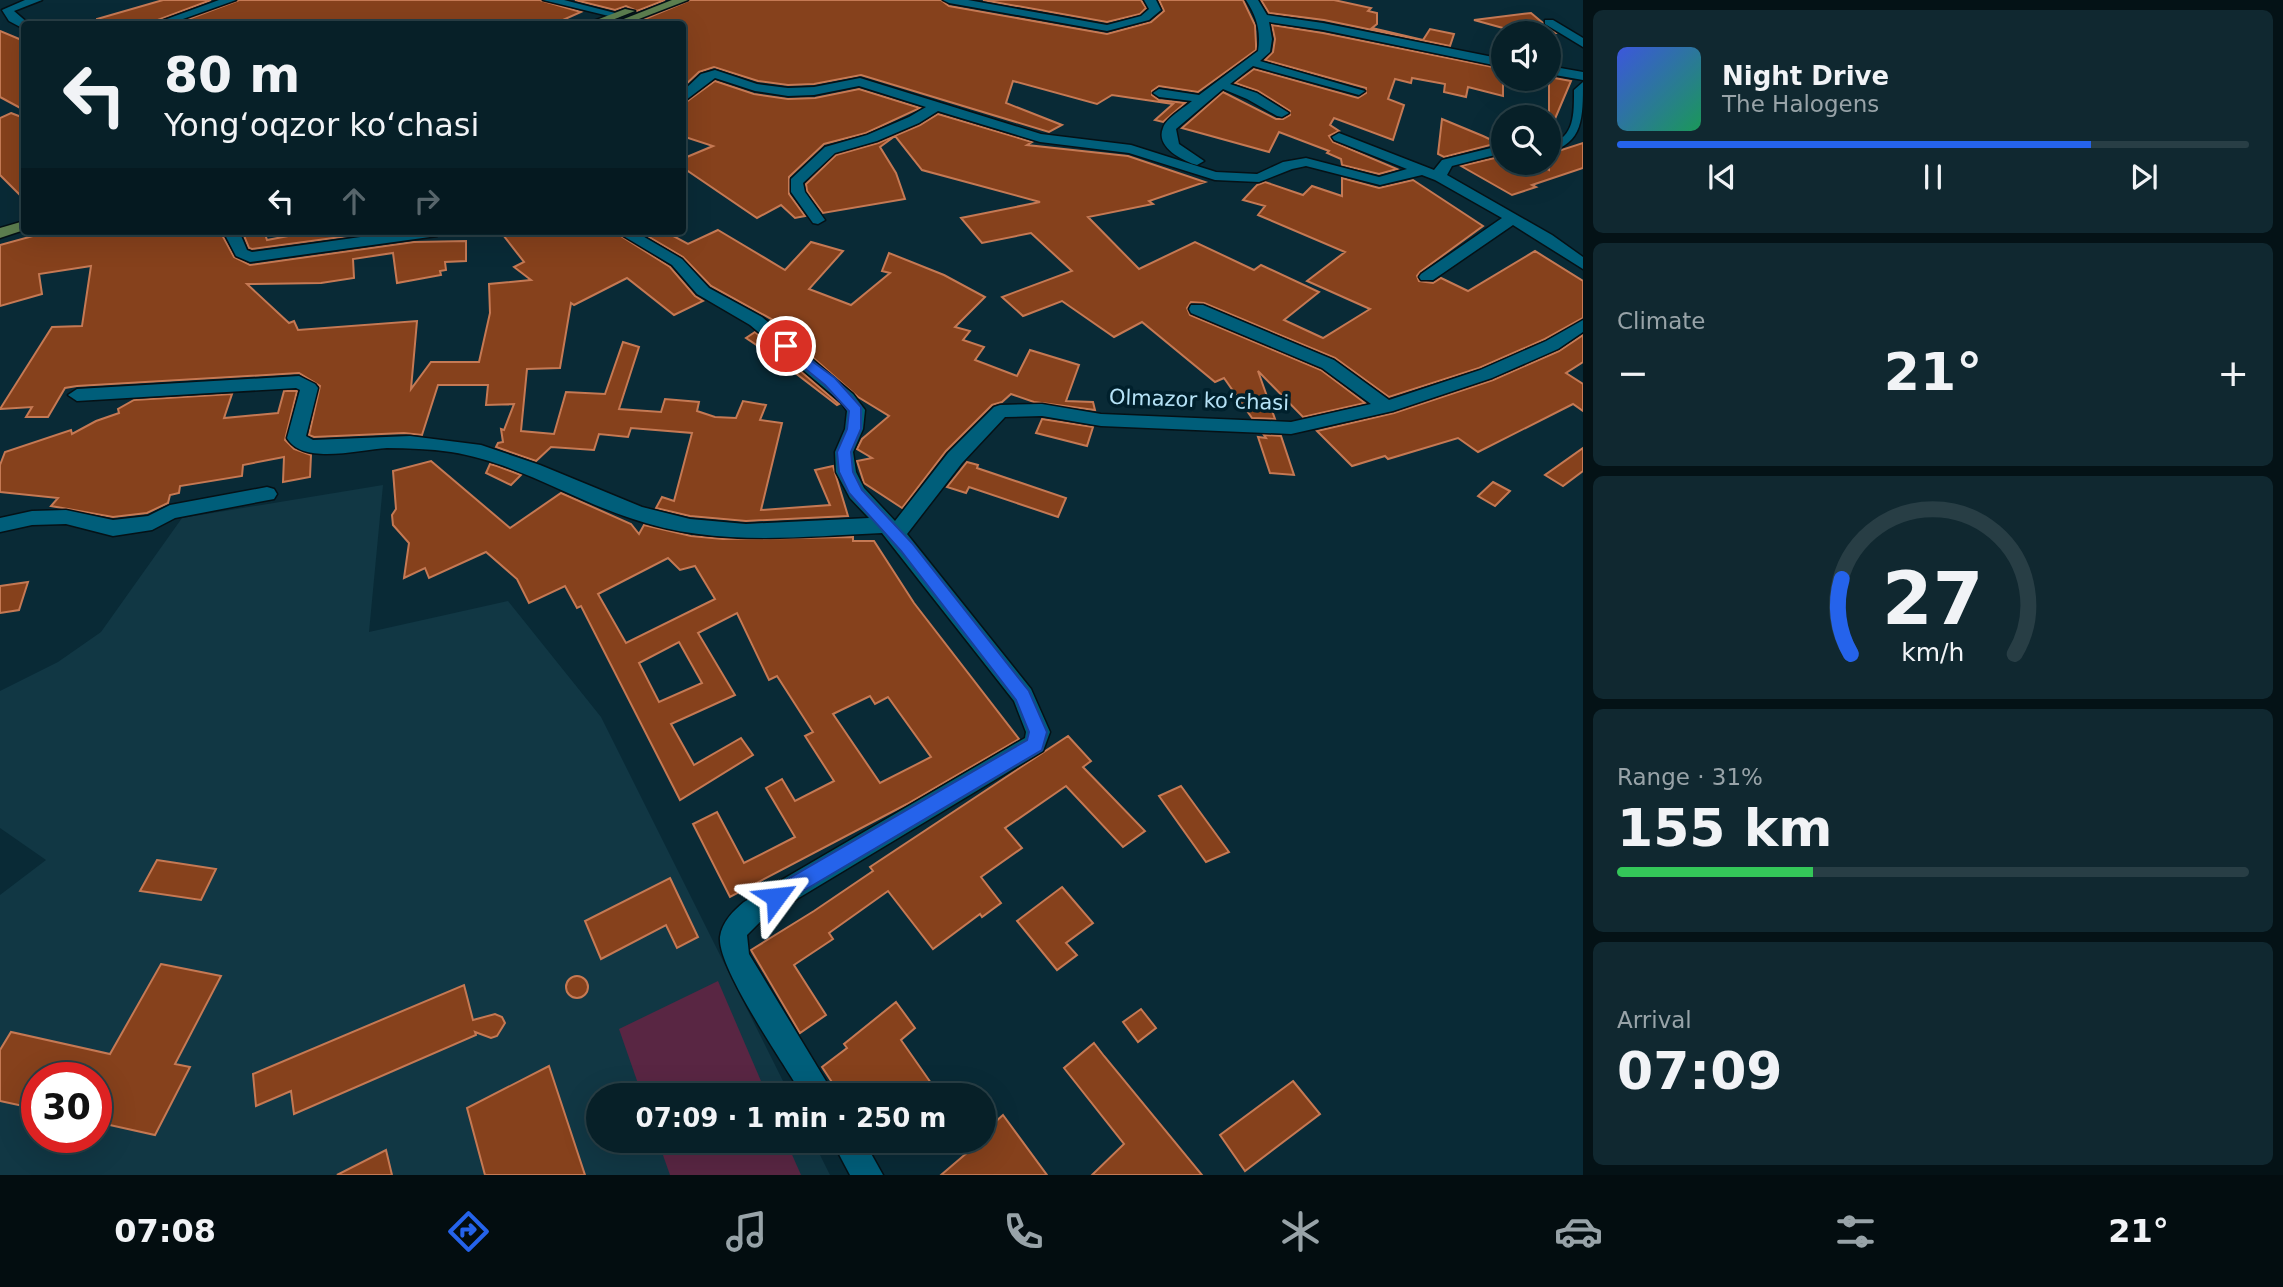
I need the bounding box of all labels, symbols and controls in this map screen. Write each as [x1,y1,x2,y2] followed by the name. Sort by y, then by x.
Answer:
[1491,21,1561,175] map controls
[1491,21,1561,91] button: sound
[164,47,300,104] text: 80 m
[49,49,140,140] icon: left
[1722,61,1889,91] text: Night Drive
[1722,91,1879,117] text: The Halogens
[1491,105,1561,175] button: search
[164,106,479,144] text: Yongʻoqzor koʻchasi
[1703,158,1741,196] icon: previous
[1914,158,1952,196] icon: pause
[2125,158,2163,196] icon: next
[262,182,300,220] icon: left
[335,182,373,220] icon: ahead
[408,182,446,220] icon: right
[1617,308,1706,334] text: Climate
[756,316,816,376] pin
[767,327,805,365] icon: arrive
[1884,342,1982,402] text: 21°
[1617,351,1649,395] text: −
[2217,351,2249,395] text: +
[1108,385,1290,415] street label: Olmazor koʻchasi
[1882,556,1984,641] text: 27
[1901,637,1965,666] text: km/h
[1617,764,1763,790] text: Range · 31%
[1617,798,1832,858] text: 155 km
[739,860,813,934] position arrow
[1617,1007,1692,1033] text: Arrival
[1617,1041,1783,1101] text: 07:09
[21,1062,112,1153] speed limit sign: 30
[636,1103,946,1133] text: 07:09 · 1 min · 250 m
[444,1207,493,1256] icon: directions
[722,1207,771,1256] icon: music
[999,1207,1048,1256] icon: phone
[1276,1207,1325,1256] icon: climate
[1554,1207,1603,1256] icon: car
[1831,1207,1880,1256] icon: filters
[114,1212,216,1250] text: 07:08
[2108,1212,2169,1250] text: 21°

